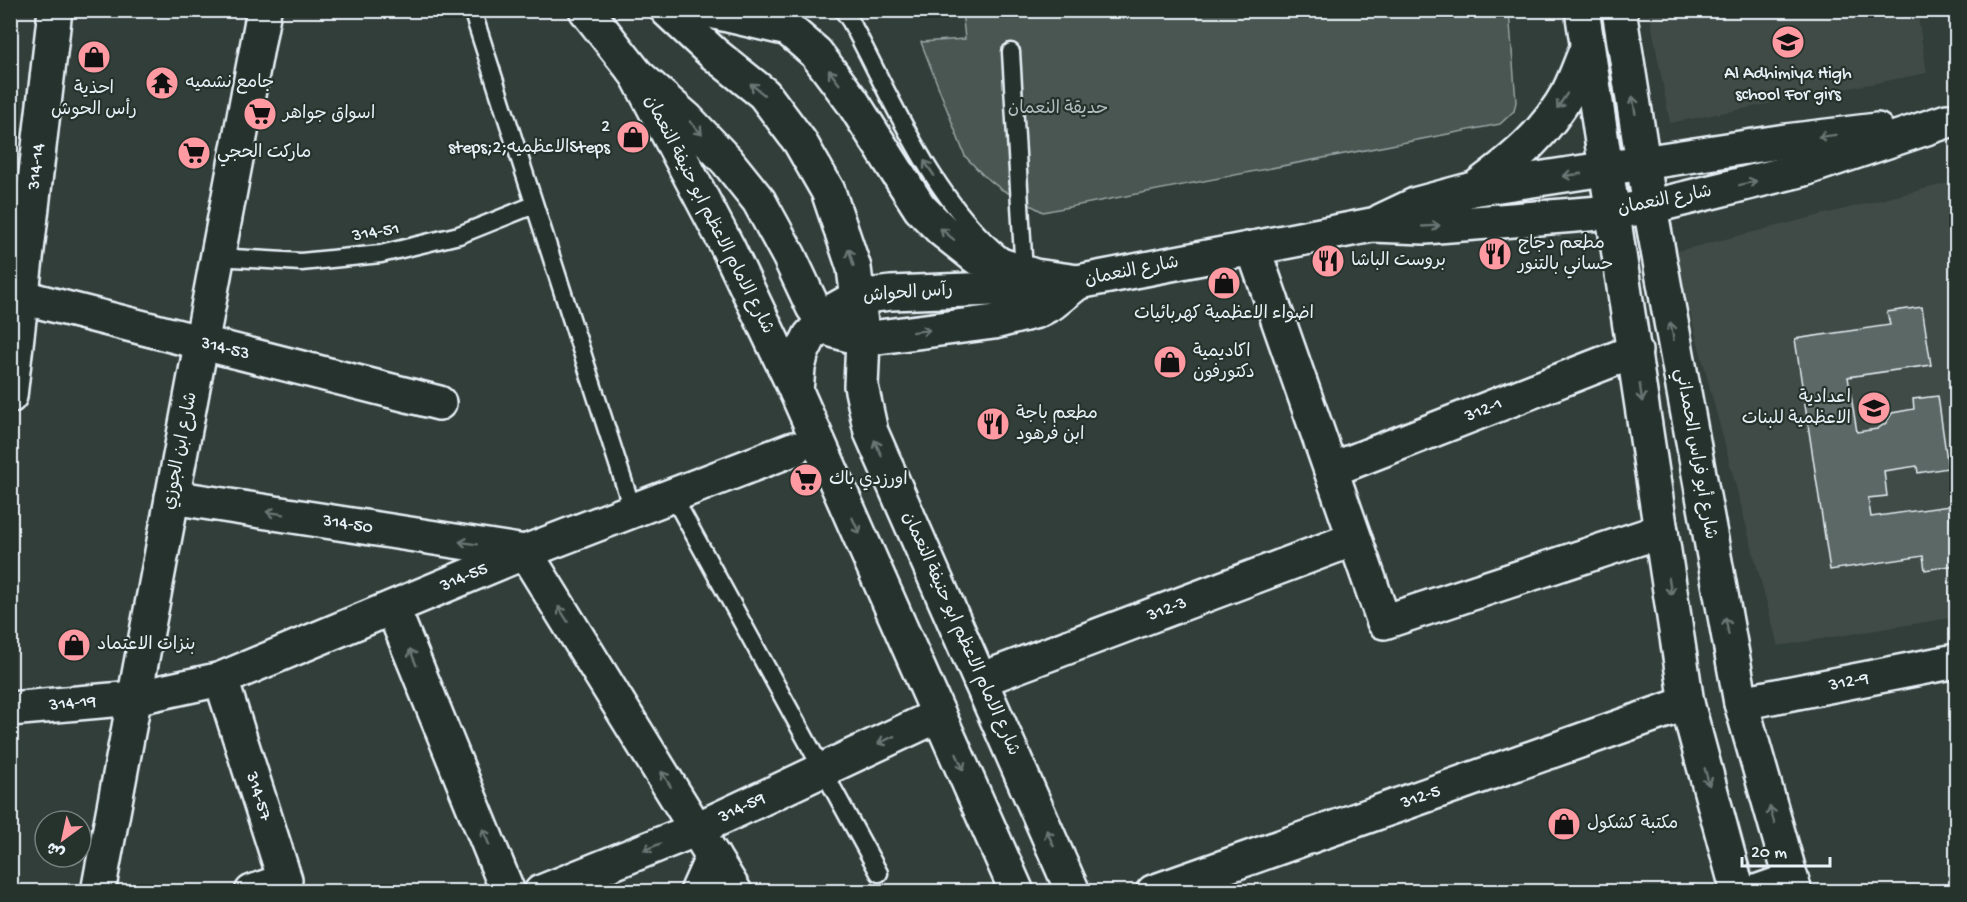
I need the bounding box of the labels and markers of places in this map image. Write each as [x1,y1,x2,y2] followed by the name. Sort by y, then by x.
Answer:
[1770,24,1806,60] school or university icon: Al Adhimiya High school For girs
[76,39,112,75] shop icon: احذية رأس الحوش
[1724,64,1852,106] place label: Al Adhimiya High school For girs
[144,65,180,101] temple icon: جامع نشميه
[185,73,274,94] place label: جامع نشميه
[51,79,137,121] place label: احذية رأس الحوش
[242,96,278,132] supermarket icon: اسواق جواهر
[281,104,375,125] place label: اسواق جواهر
[448,117,611,159] place label: 2 steps;الاعظميه;2Steps
[615,119,651,155] shop icon: 2 steps;الاعظميه;2Steps
[176,135,212,171] supermarket icon: ماركت الحجي
[217,143,311,167] place label: ماركت الحجي
[1516,234,1613,279] place label: مطعم دجاج حساني بالتنور
[1477,236,1513,272] restaurant icon: مطعم دجاج حساني بالتنور
[1310,243,1346,279] restaurant icon: بروست الباشا
[1351,251,1446,272] place label: بروست الباشا
[1206,265,1242,301] shop icon: اضواء الاعظمية كهربائيات
[1134,304,1314,325] place label: اضواء الاعظمية كهربائيات
[1193,342,1255,384] place label: اكاديمية دكتورفون
[1152,344,1188,380] shop icon: اكاديمية دكتورفون
[1742,388,1851,430] place label: اعدادية الاعظمية للبنات
[1856,390,1892,426] school or university icon: اعدادية الاعظمية للبنات
[1016,404,1098,446] place label: مطعم باجة ابن فرهود
[975,406,1011,442] restaurant icon: مطعم باجة ابن فرهود
[788,462,824,498] supermarket icon: اورزدي باك
[829,470,908,491] place label: اورزدي باك
[56,627,92,663] shop icon: بنزات الاعتماد
[97,635,195,656] place label: بنزات الاعتماد
[1546,806,1582,842] shop icon: مكتبة كشكول
[1587,814,1678,835] place label: مكتبة كشكول

